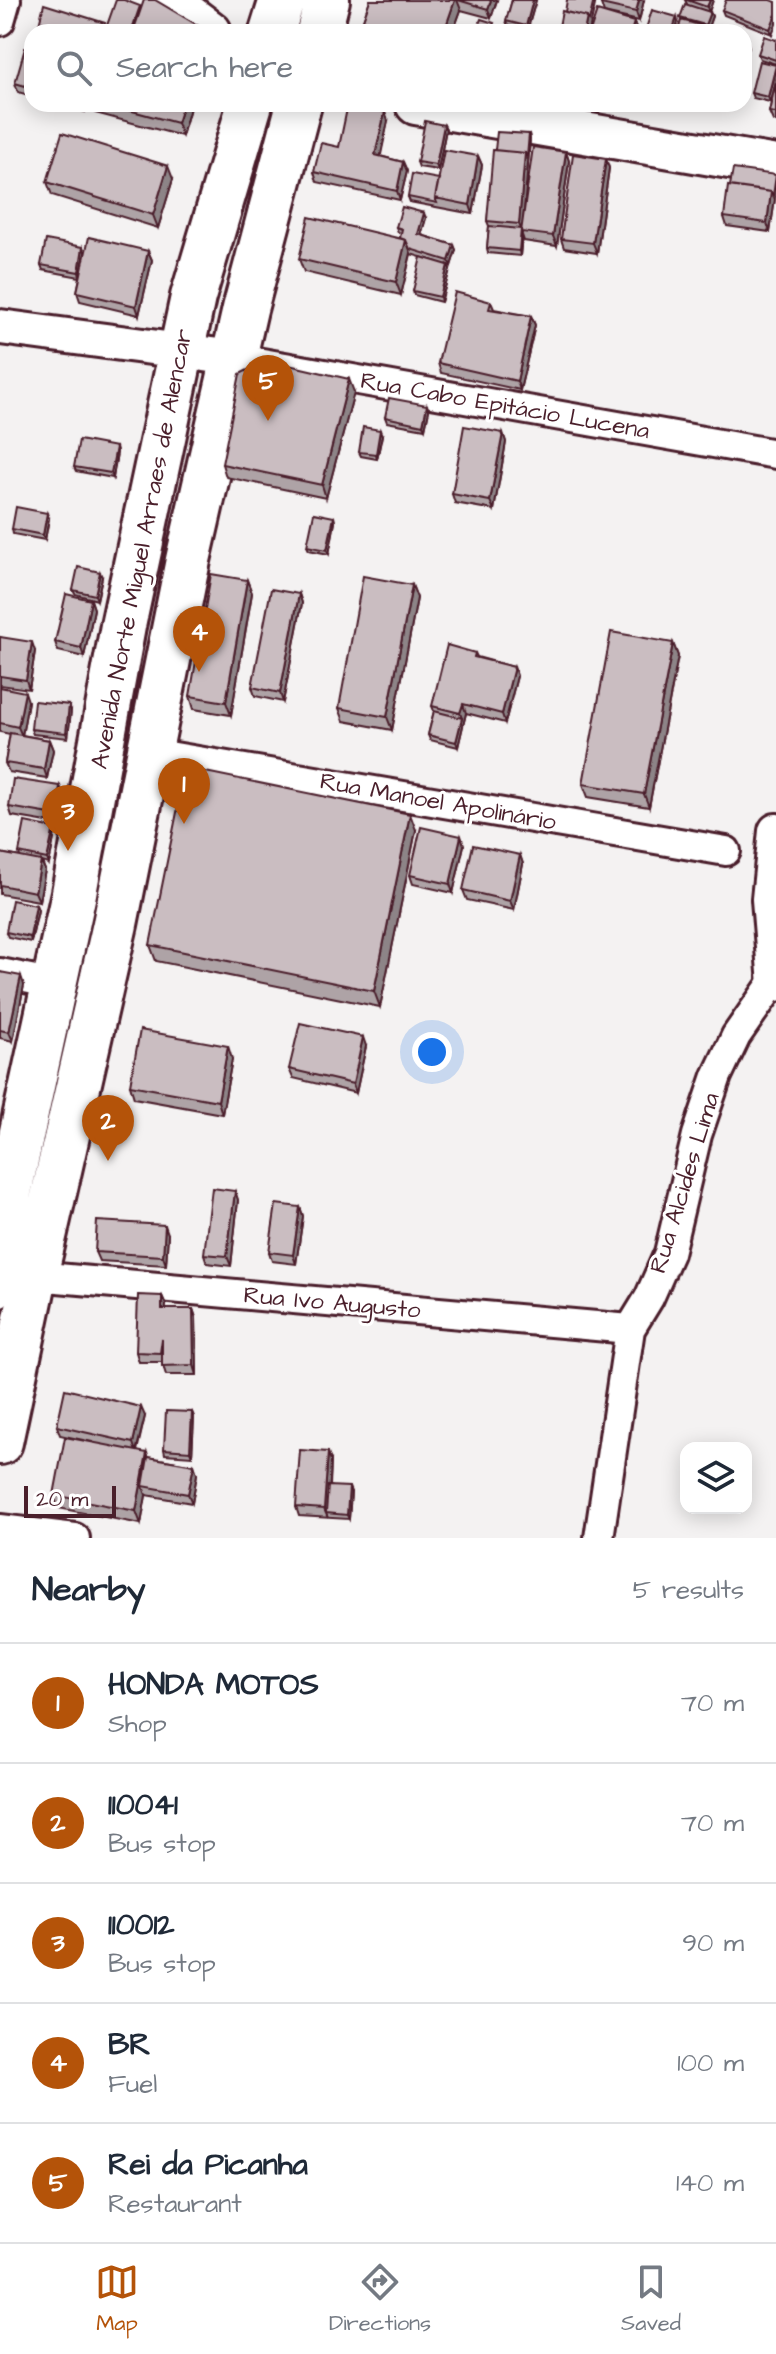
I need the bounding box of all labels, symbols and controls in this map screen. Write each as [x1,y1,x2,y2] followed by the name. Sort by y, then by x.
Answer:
[24,24,752,112] search box
[52,46,96,90] icon: search
[116,47,293,89] text: Search here
[83,326,202,772] street label: Avenida Norte Miguel Arraes de Alencar
[242,355,294,421] pin: 5
[358,364,652,448] street label: Rua Cabo Epitácio Lucena
[173,606,225,672] pin: 4
[158,758,210,824] pin: 1
[317,764,559,840] street label: Rua Manoel Apolinário
[42,785,94,851] pin: 3
[412,1032,452,1072] your location
[641,1089,729,1277] street label: Rua Alcides Lima
[82,1095,134,1161] pin: 2
[242,1278,422,1329] street label: Rua Ivo Augusto
[680,1442,752,1514] map controls
[680,1442,752,1514] button: layers
[24,1482,116,1518] scale bar
[36,1484,88,1515] text: 20 m
[32,1566,146,1614] text: Nearby
[633,1572,744,1608] text: 5 results
[108,1664,319,1706] text: HONDA MOTOS
[56,1685,60,1721] text: 1
[681,1685,744,1721] text: 70 m
[108,1706,167,1742] text: Shop
[108,1784,178,1826] text: 110041
[51,1805,65,1841] text: 2
[681,1805,744,1841] text: 70 m
[108,1826,216,1862] text: Bus stop
[108,1904,175,1946] text: 110012
[51,1925,65,1961] text: 3
[682,1925,744,1961] text: 90 m
[108,1946,216,1982] text: Bus stop
[108,2024,151,2066] text: BR
[49,2045,67,2081] text: 4
[677,2045,744,2081] text: 100 m
[108,2066,157,2102] text: Fuel
[108,2144,308,2186] text: Rei da Picanha
[49,2165,67,2201] text: 5
[676,2165,744,2201] text: 140 m
[108,2186,242,2222] text: Restaurant
[95,2260,139,2339] tab: Map
[329,2260,431,2339] tab: Directions
[621,2260,681,2339] tab: Saved

